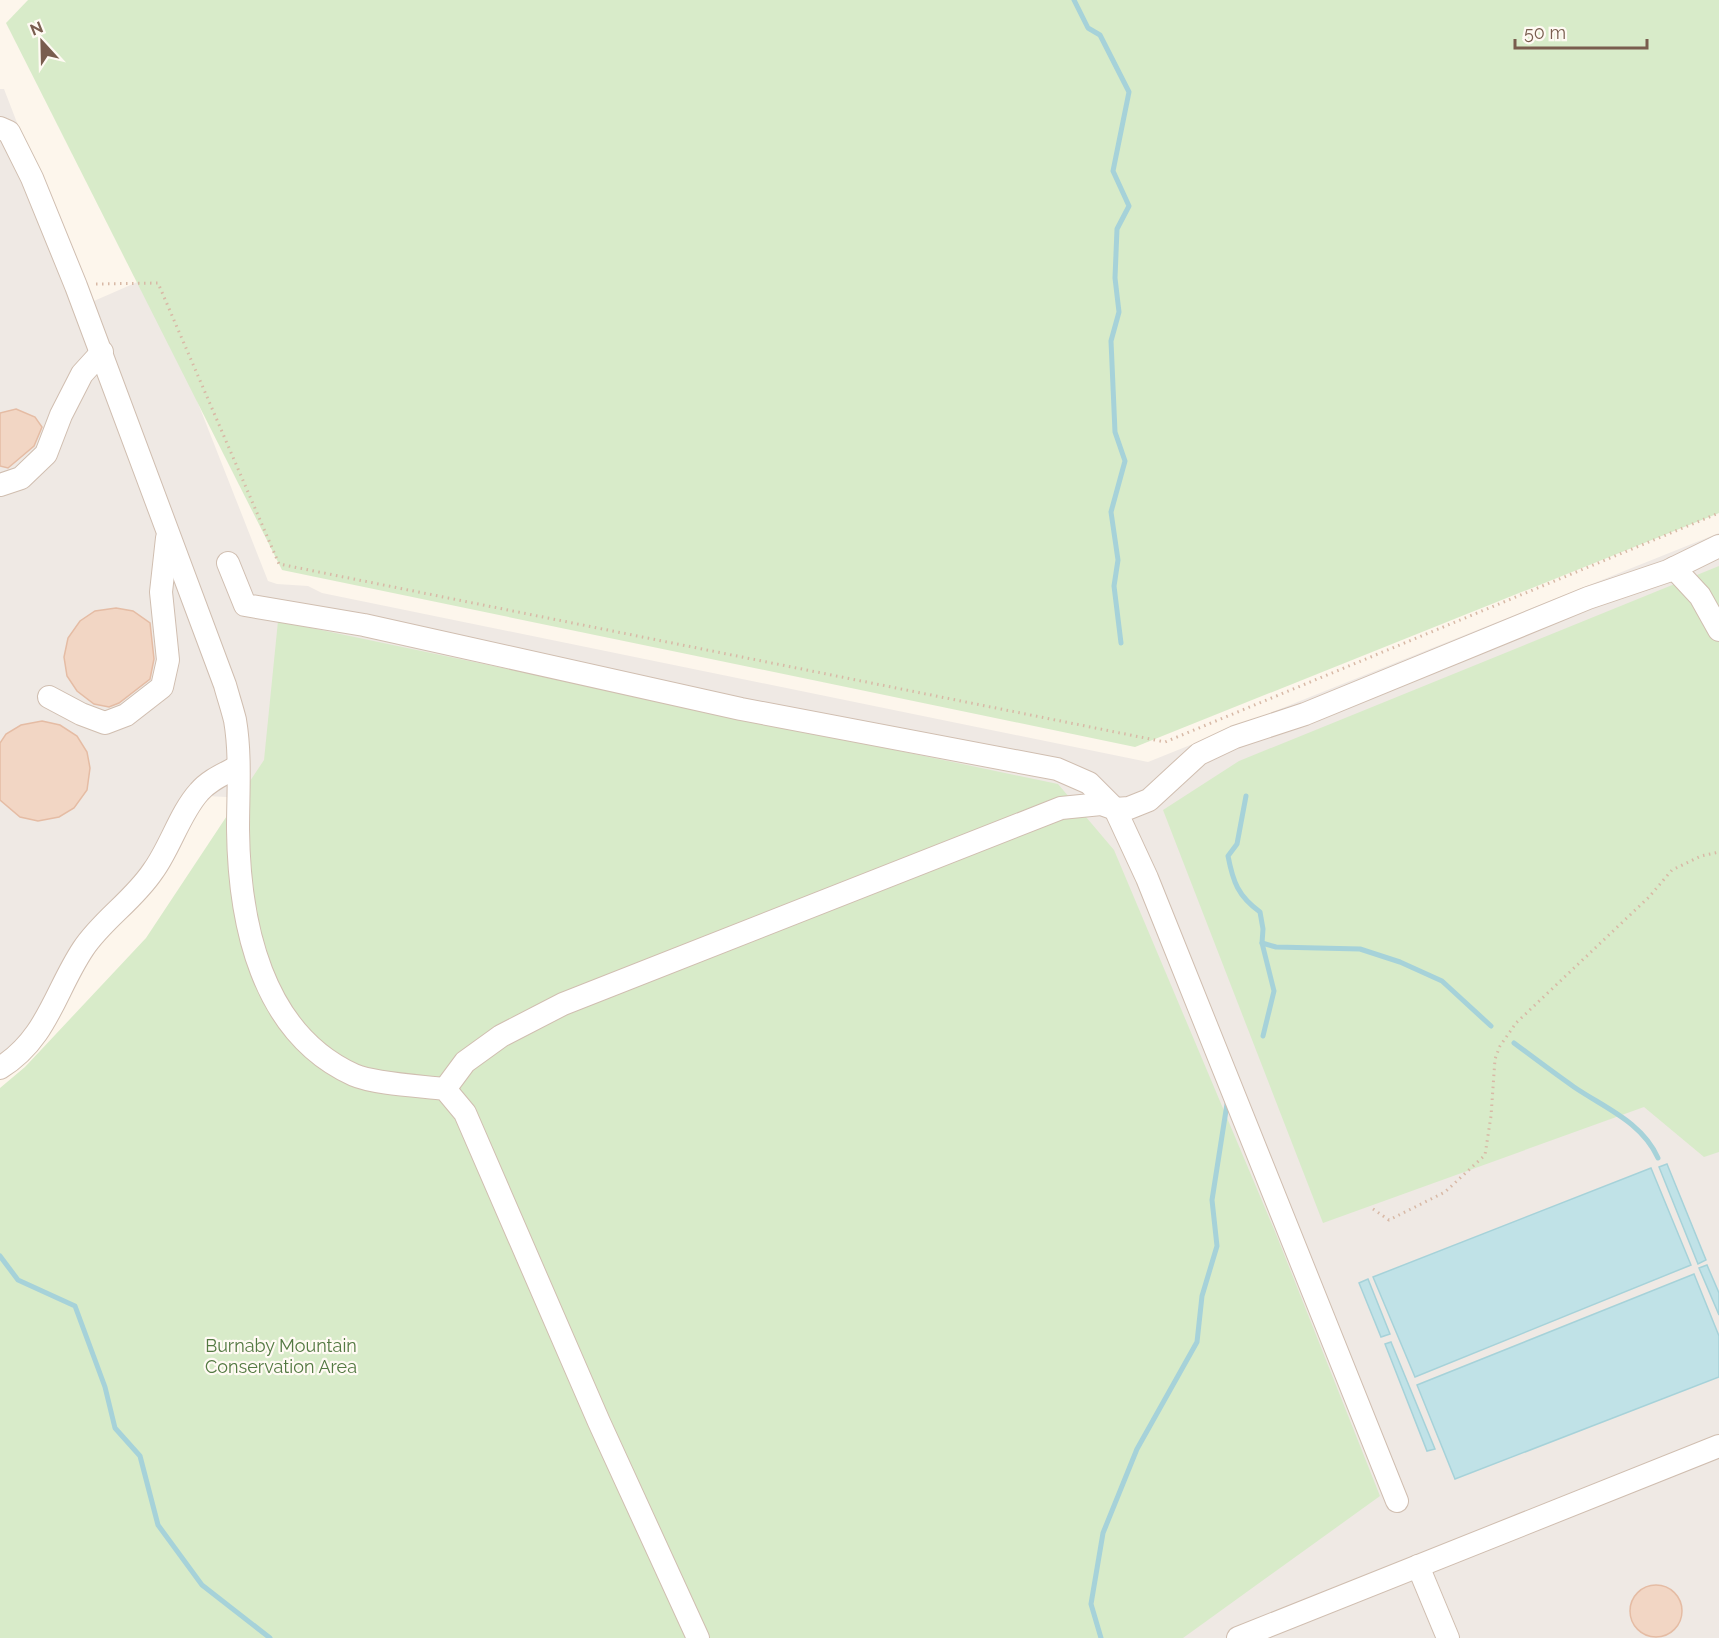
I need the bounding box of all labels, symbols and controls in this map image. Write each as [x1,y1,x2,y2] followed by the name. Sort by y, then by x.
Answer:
[12,12,72,72] north arrow
[1515,12,1647,50] scale bar
[27,17,46,40] text: N
[1524,22,1566,43] text: 50 m
[205,1335,357,1377] park label: Burnaby Mountain Conservation Area

